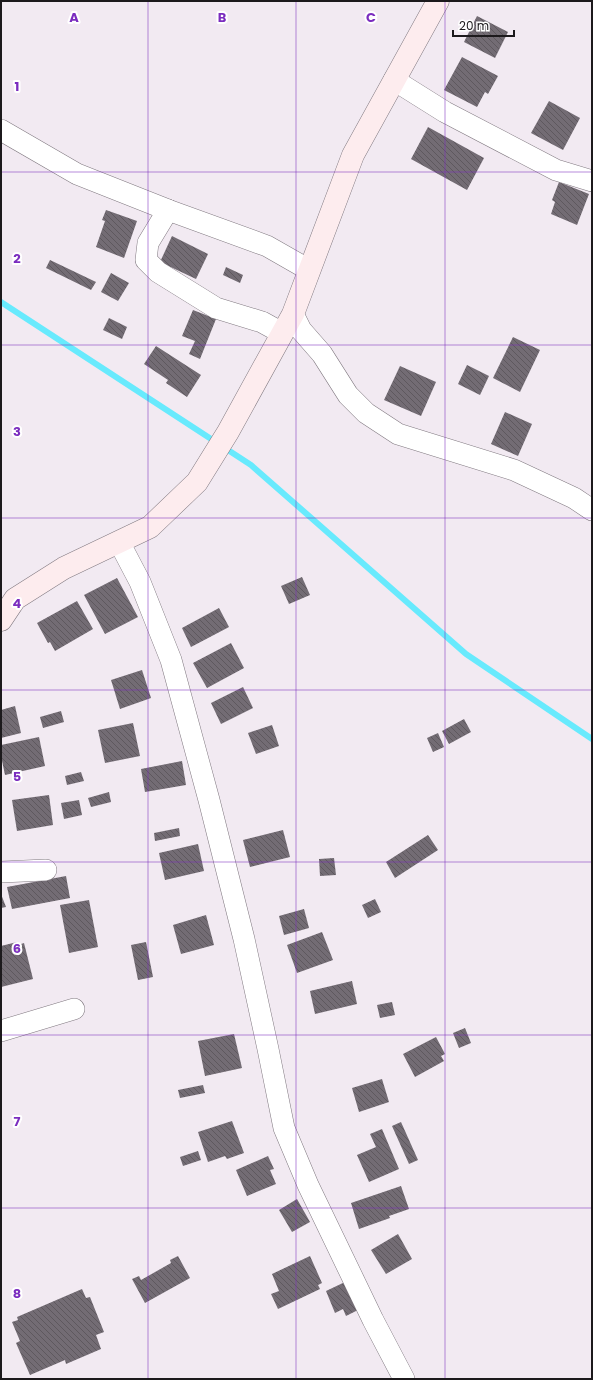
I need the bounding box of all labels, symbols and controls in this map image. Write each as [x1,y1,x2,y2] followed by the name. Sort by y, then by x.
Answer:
[69,8,79,27] text: A
[218,8,227,27] text: B
[366,8,376,27] text: C
[453,12,514,38] scale bar
[459,17,489,34] text: 20 m
[15,77,19,96] text: 1
[13,249,21,268] text: 2
[13,422,21,441] text: 3
[13,594,22,613] text: 4
[13,767,21,786] text: 5
[13,939,21,958] text: 6
[14,1112,21,1131] text: 7
[13,1284,21,1303] text: 8

